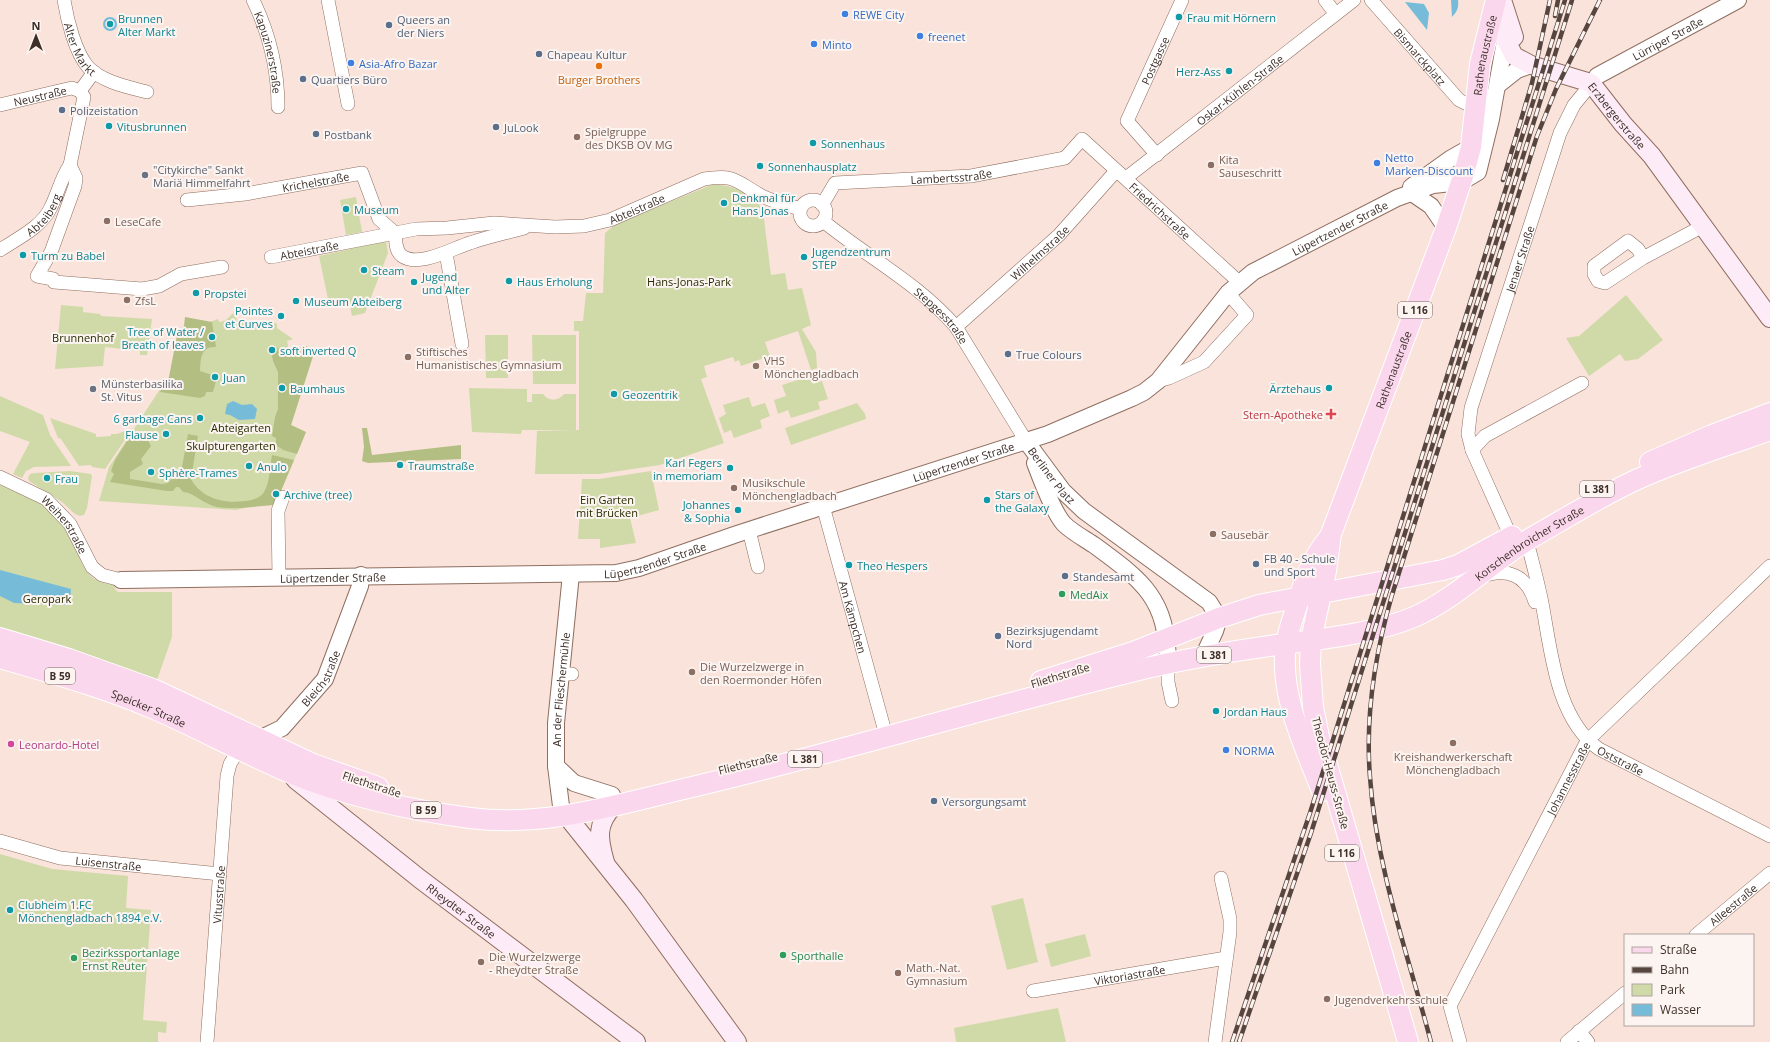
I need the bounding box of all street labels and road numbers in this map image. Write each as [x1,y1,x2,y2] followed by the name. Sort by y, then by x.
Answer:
[251,9,285,94] street label: Kapuzinerstraße
[1469,13,1500,96] street label: Rathenaustraße
[1629,13,1705,63] street label: Lürriper Straße
[61,21,99,79] street label: Alter Markt
[1391,24,1450,88] street label: Bismarckplatz
[1137,34,1172,87] street label: Postgasse
[1193,51,1286,128] street label: Oskar-Kühlen-Straße
[1585,79,1649,152] street label: Erzbergerstraße
[12,82,68,109] street label: Neustraße
[910,165,993,187] street label: Lambertsstraße
[281,168,350,195] street label: Krichelstraße
[1127,179,1194,242] street label: Friedrichstraße
[607,190,667,227] street label: Abteistraße
[23,191,64,239] street label: Abteiberg
[1289,197,1390,258] street label: Lüpertzender Straße
[1007,222,1072,283] street label: Wilhelmstraße
[1501,223,1537,295] street label: Jenaer Straße
[279,237,340,263] street label: Abteistraße
[911,283,972,346] street label: Stepgesstraße
[1398,302,1432,318] road number: L 116
[1371,328,1414,411] street label: Rathenaustraße
[911,438,1016,485] street label: Lüpertzender Straße
[1025,444,1079,507] street label: Berliner Platz
[1580,481,1614,497] road number: L 381
[39,492,91,556] street label: Weiherstraße
[1471,502,1586,584] street label: Korschenbroicher Straße
[604,538,708,581] street label: Lüpertzender Straße
[280,569,386,585] street label: Lüpertzender Straße
[836,579,871,655] street label: Am Kämpchen
[548,632,573,747] street label: An der Flieschermühle
[1197,647,1231,663] road number: L 381
[297,648,343,709] street label: Bleichstraße
[1029,659,1091,691] street label: Fliethstraße
[45,668,75,684] road number: B 59
[109,685,189,730] street label: Speicker Straße
[1309,715,1353,831] street label: Theodor-Heuss-Straße
[1542,739,1593,818] street label: Johannesstraße
[1595,742,1647,778] street label: Oststraße
[717,748,779,778] street label: Fliethstraße
[788,751,822,767] road number: L 381
[341,767,403,801] street label: Fliethstraße
[411,802,441,818] road number: B 59
[1325,845,1359,861] road number: L 116
[75,852,142,874] street label: Luisenstraße
[208,865,228,924] street label: Vitusstraße
[424,879,499,941] street label: Rheydter Straße
[1706,880,1760,928] street label: Alleestraße
[1093,961,1166,988] street label: Viktoriastraße

